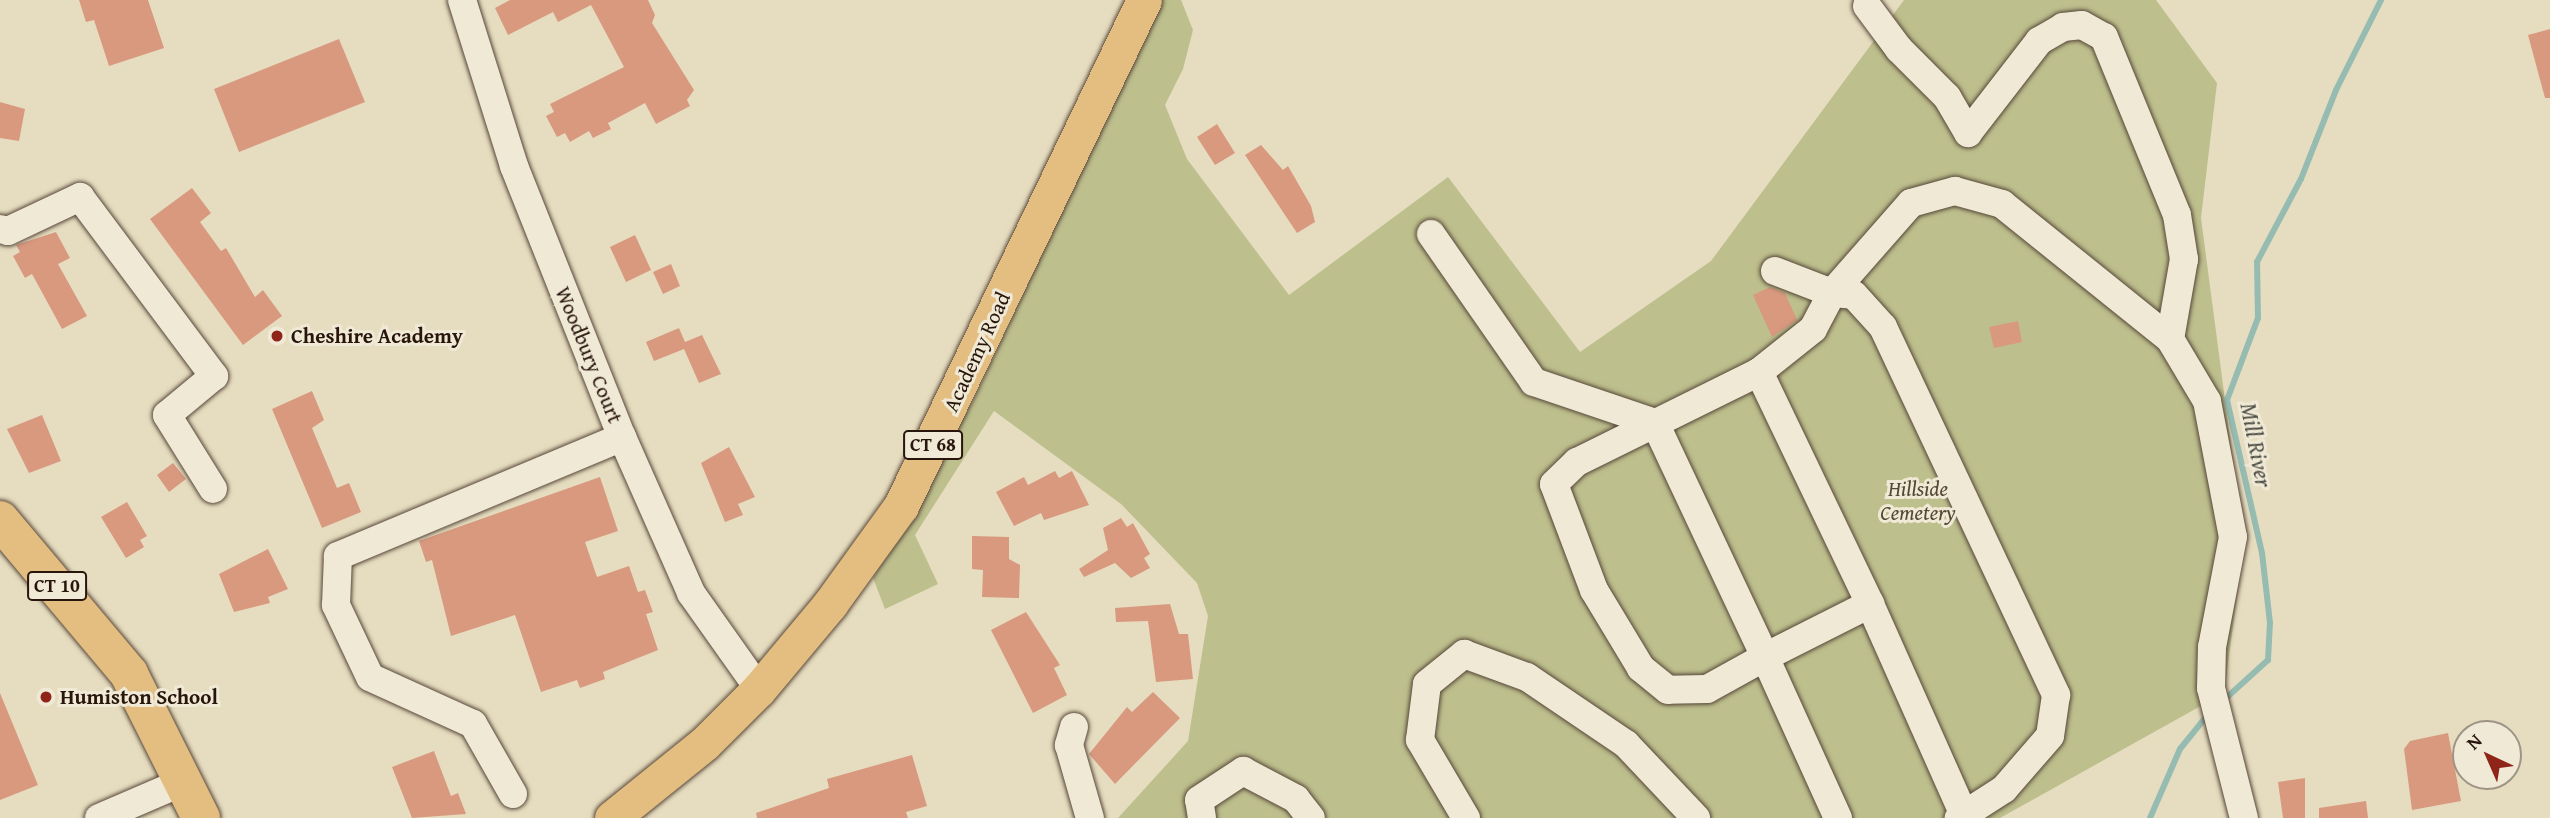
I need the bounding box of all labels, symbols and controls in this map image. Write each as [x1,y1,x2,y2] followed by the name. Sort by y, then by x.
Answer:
[550,283,628,427] street label: Woodbury Court
[938,288,1016,416] street label: Academy Road
[291,323,463,349] place label: Cheshire Academy
[269,328,285,344] marker: Cheshire Academy
[2234,400,2278,490] water label: Mill River
[902,430,964,460] road number: CT 68
[1880,476,1956,526] park label: Hillside Cemetery
[25,570,88,601] road number: CT 10
[60,684,218,710] place label: Humiston School
[38,689,54,705] marker: Humiston School
[2452,720,2522,790] north arrow
[2460,727,2488,756] text: N

